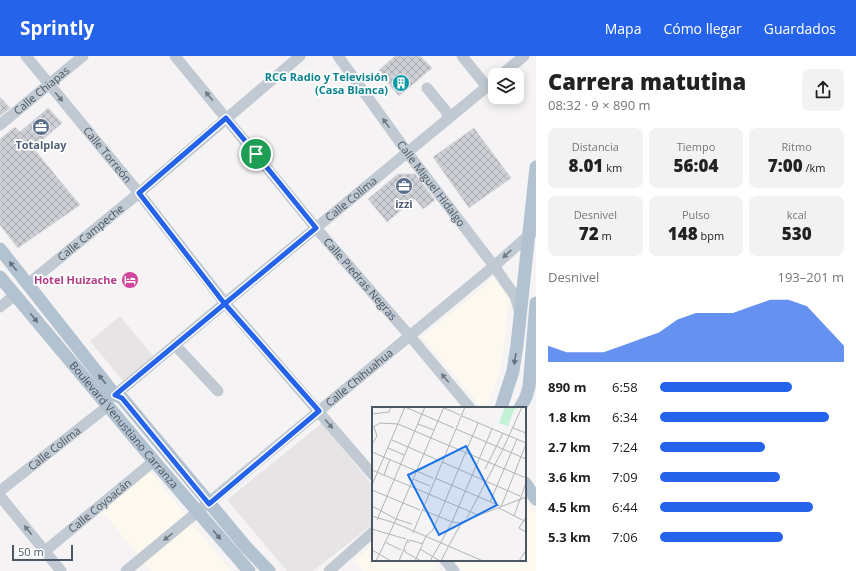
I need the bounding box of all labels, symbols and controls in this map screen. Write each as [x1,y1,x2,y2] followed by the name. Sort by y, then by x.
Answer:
[20,15,94,41] text: Sprintly
[605,19,641,38] text: Mapa
[663,19,742,38] text: Cómo llegar
[764,19,836,38] text: Guardados
[10,62,72,118] street label: Calle Chiapas
[548,66,746,96] text: Carrera matutina
[488,68,524,104] map controls
[488,68,524,104] button: layers
[265,69,388,97] place label: RCG Radio y Televisión (Casa Blanca)
[802,69,844,111] button: share
[391,73,411,93] building icon: RCG Radio y Televisión (Casa Blanca)
[204,91,213,102] one-way arrow
[55,92,64,102] one-way arrow
[548,96,651,114] text: 08:32 · 9 × 890 m
[31,117,51,137] office icon: Totalplay
[382,118,390,128] one-way arrow
[80,123,136,186] street label: Calle Torreón
[15,137,67,152] place label: Totalplay
[239,137,273,171] pin
[394,137,469,230] street label: Calle Miguel Hidalgo
[572,139,619,154] text: Distancia
[677,139,715,154] text: Tiempo
[782,139,812,154] text: Ritmo
[245,143,267,165] icon: arrive
[569,154,603,177] text: 8.01
[674,154,718,177] text: 56:04
[768,154,803,177] text: 7:00
[603,160,622,175] text: km
[803,160,825,175] text: /km
[322,173,380,224] street label: Calle Colima
[394,176,414,196] office icon: izzi
[395,196,413,211] place label: izzi
[54,200,127,264] street label: Calle Campeche
[574,207,617,222] text: Desnivel
[682,207,710,222] text: Pulso
[787,207,807,222] text: kcal
[579,222,599,245] text: 72
[668,222,698,245] text: 148
[782,222,812,245] text: 530
[599,228,612,243] text: m
[698,228,724,243] text: bpm
[321,234,401,323] street label: Calle Piedras Negras
[502,250,512,259] one-way arrow
[9,260,17,271] one-way arrow
[548,268,599,286] text: Desnivel
[777,268,844,286] text: 193–201 m
[120,270,140,290] hotel icon: Hotel Huizache
[34,272,117,287] place label: Hotel Huizache
[29,312,38,323] one-way arrow
[322,345,396,410] street label: Calle Chihuahua
[512,353,518,365] one-way arrow
[67,358,182,491] street label: Boulevard Venustiano Carranza
[98,373,107,384] one-way arrow
[441,373,450,383] one-way arrow
[548,378,586,396] text: 890 m
[612,378,638,396] text: 6:58
[372,407,526,561] inset map
[548,408,591,426] text: 1.8 km
[612,408,638,426] text: 6:34
[325,418,334,429] one-way arrow
[24,423,83,473] street label: Calle Colima
[548,438,591,456] text: 2.7 km
[612,438,638,456] text: 7:24
[548,468,591,486] text: 3.6 km
[612,468,638,486] text: 7:09
[65,475,134,536] street label: Calle Coyoacán
[548,498,591,516] text: 4.5 km
[612,498,638,516] text: 6:44
[23,525,32,535] one-way arrow
[548,528,591,546] text: 5.3 km
[612,528,638,546] text: 7:06
[212,530,221,539] one-way arrow
[162,533,173,542] one-way arrow
[12,543,73,562] scale bar
[18,544,44,559] text: 50 m

